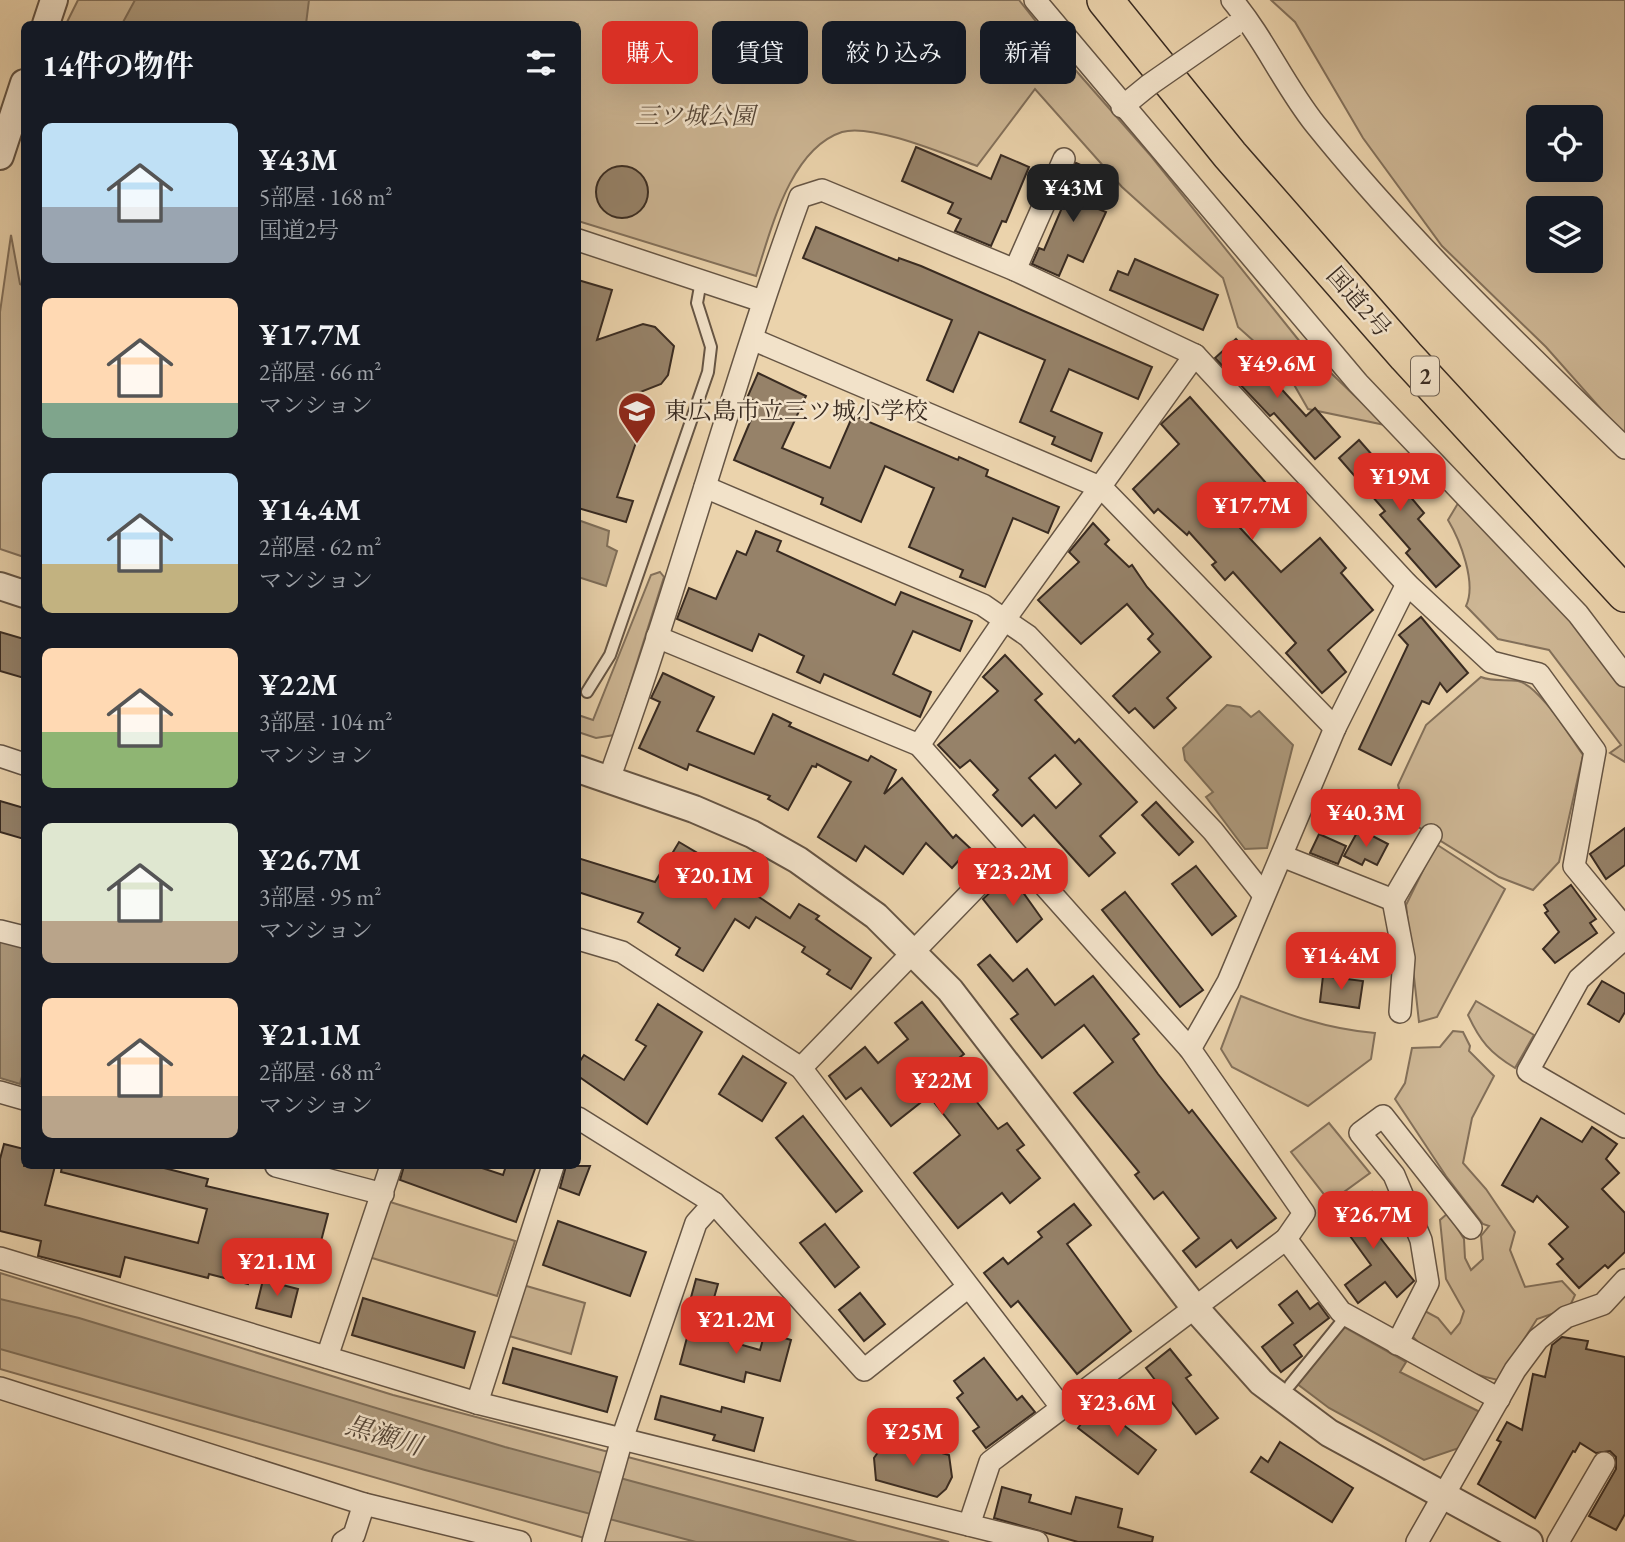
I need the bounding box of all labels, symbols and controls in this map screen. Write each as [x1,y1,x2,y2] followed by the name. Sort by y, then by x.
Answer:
[602,21,698,84] chip: 購入
[712,21,808,84] chip: 賃貸
[822,21,966,84] chip: 絞り込み
[980,21,1076,84] chip: 新着
[522,44,560,82] icon: filters
[42,46,194,85] text: 14件の物件
[635,100,759,131] park label: 三ツ城公園
[1526,105,1603,273] map controls
[1526,105,1603,182] button: locate
[259,140,338,179] text: ¥43M
[98,151,182,235] icon: home
[1032,164,1114,224] pin: ¥43M
[1043,172,1103,202] text: ¥43M
[259,182,392,212] text: 5部屋 · 168 m²
[1526,196,1603,273] button: layers
[259,215,339,245] text: 国道2号
[1320,260,1398,343] street label: 国道2号
[259,315,361,354] text: ¥17.7M
[98,326,182,410] icon: home
[1220,340,1334,400] pin: ¥49.6M
[1238,348,1316,378] text: ¥49.6M
[1411,356,1439,396] road number: 2
[259,357,381,387] text: 2部屋 · 66 m²
[259,390,373,420] text: マンション
[616,390,658,445] school or university icon: 東広島市立三ツ城小学校
[664,395,928,426] place label: 東広島市立三ツ城小学校
[1359,454,1441,513] pin: ¥19M
[1370,461,1430,491] text: ¥19M
[1195,482,1309,542] pin: ¥17.7M
[259,490,361,529] text: ¥14.4M
[1213,490,1291,520] text: ¥17.7M
[98,501,182,585] icon: home
[259,532,381,562] text: 2部屋 · 62 m²
[259,565,373,595] text: マンション
[259,665,338,704] text: ¥22M
[98,676,182,760] icon: home
[259,707,392,737] text: 3部屋 · 104 m²
[259,740,373,770] text: マンション
[1309,790,1423,849] pin: ¥40.3M
[1327,797,1405,827] text: ¥40.3M
[259,840,361,879] text: ¥26.7M
[956,848,1070,908] pin: ¥23.2M
[98,851,182,935] icon: home
[657,852,771,912] pin: ¥20.1M
[974,856,1052,886] text: ¥23.2M
[675,860,753,890] text: ¥20.1M
[259,882,381,912] text: 3部屋 · 95 m²
[259,915,373,945] text: マンション
[1284,932,1398,992] pin: ¥14.4M
[1302,940,1380,970] text: ¥14.4M
[259,1015,361,1054] text: ¥21.1M
[98,1026,182,1110] icon: home
[259,1057,381,1087] text: 2部屋 · 68 m²
[901,1058,983,1117] pin: ¥22M
[912,1065,972,1095] text: ¥22M
[259,1090,373,1120] text: マンション
[1316,1192,1430,1251] pin: ¥26.7M
[1334,1199,1412,1229] text: ¥26.7M
[220,1238,334,1298] pin: ¥21.1M
[238,1246,316,1276] text: ¥21.1M
[679,1296,793,1356] pin: ¥21.2M
[697,1304,775,1334] text: ¥21.2M
[1060,1380,1174,1439] pin: ¥23.6M
[1078,1387,1156,1417] text: ¥23.6M
[342,1407,429,1464] water label: 黒瀬川
[872,1408,954,1468] pin: ¥25M
[883,1416,943,1446] text: ¥25M

